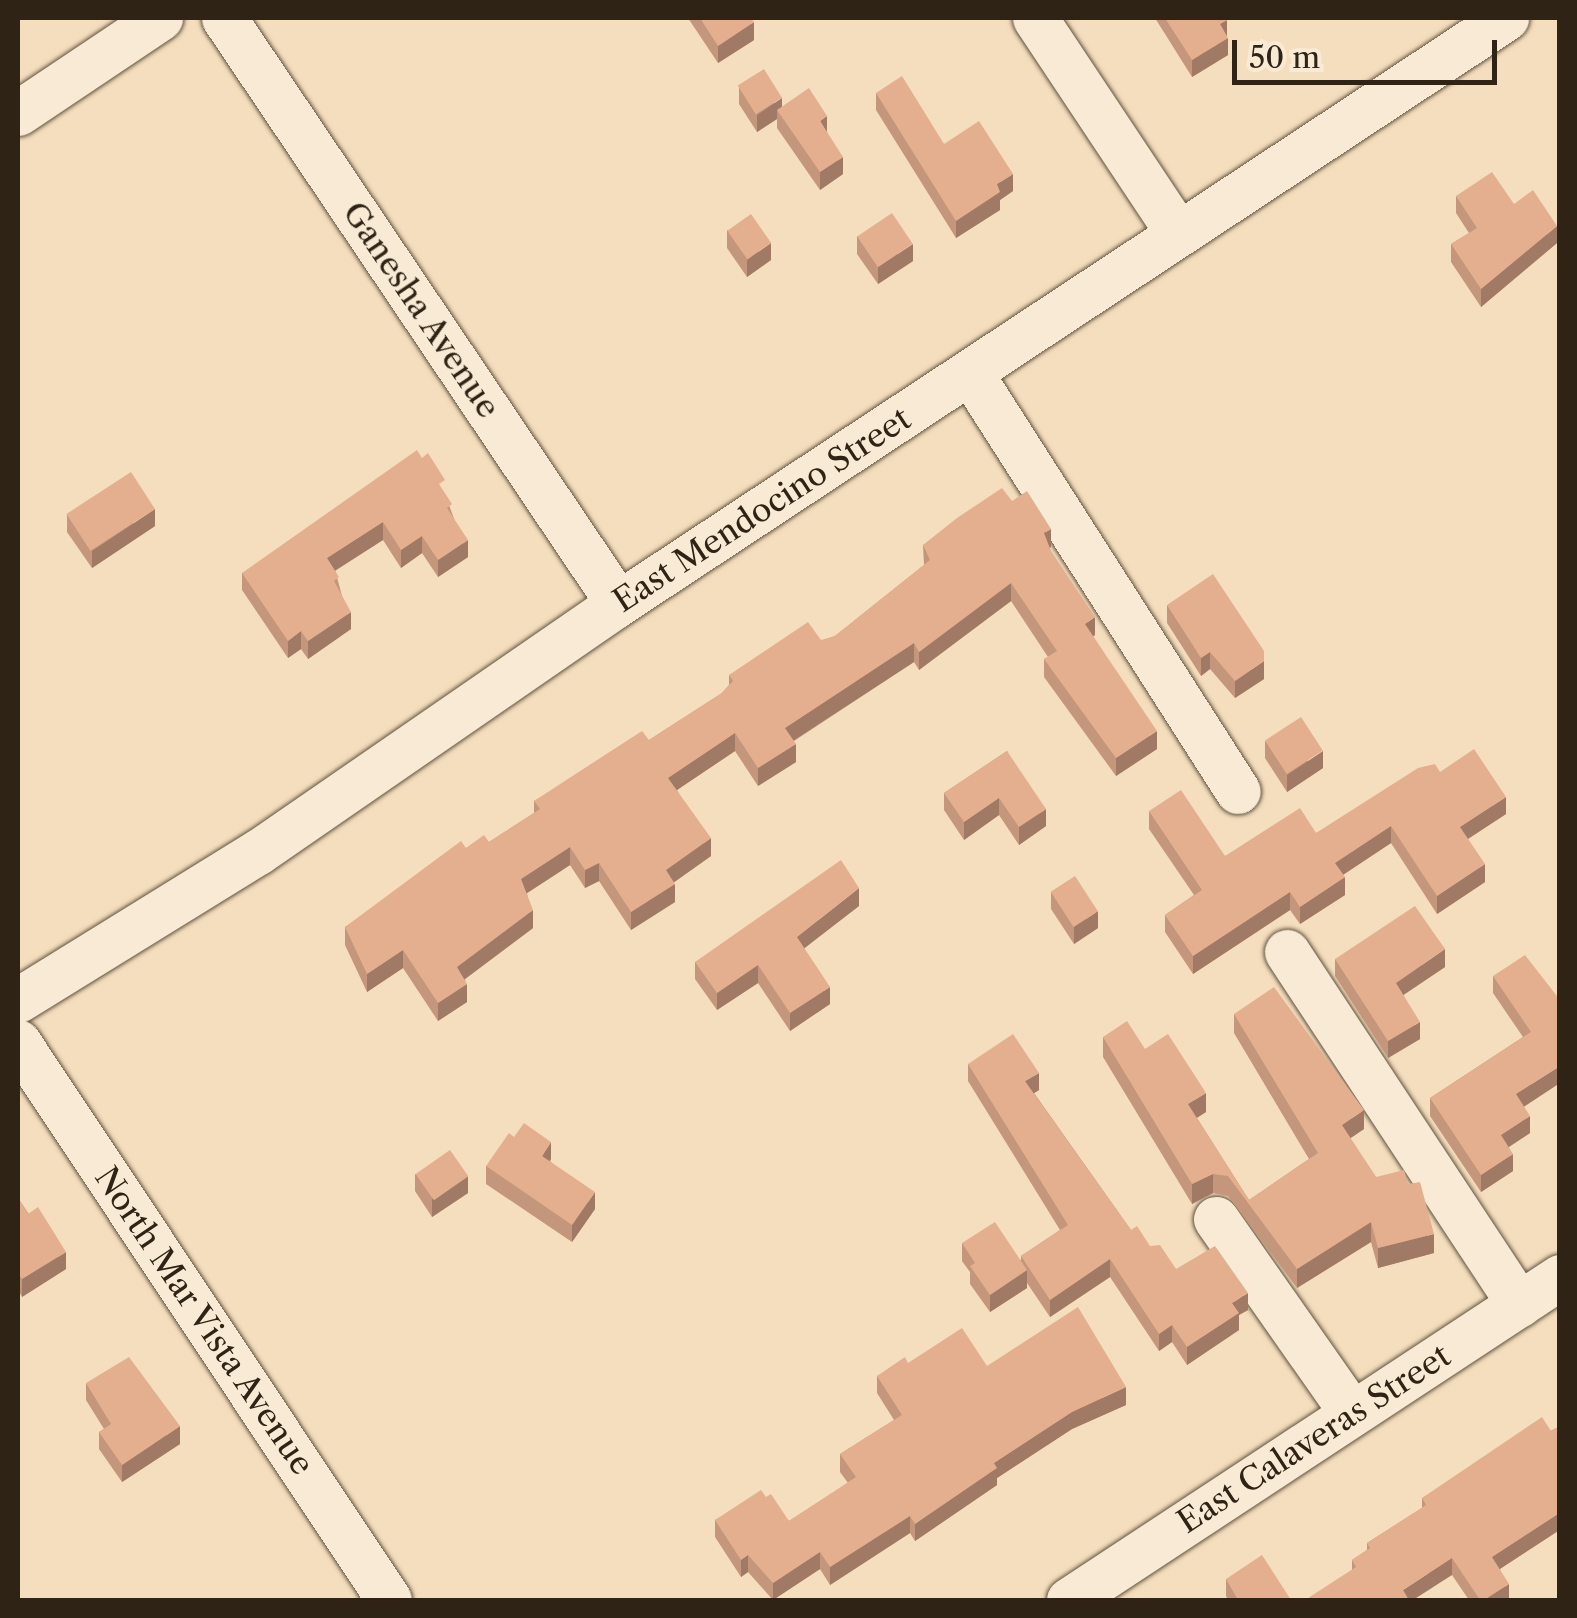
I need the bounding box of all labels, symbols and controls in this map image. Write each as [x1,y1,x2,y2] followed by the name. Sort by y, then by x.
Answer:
[1237,20,1502,82] scale bar
[1249,39,1320,76] text: 50 m
[334,194,508,426] street label: Ganesha Avenue
[606,400,918,620] street label: East Mendocino Street
[86,1158,322,1484] street label: North Mar Vista Avenue
[1170,1336,1458,1542] street label: East Calaveras Street

